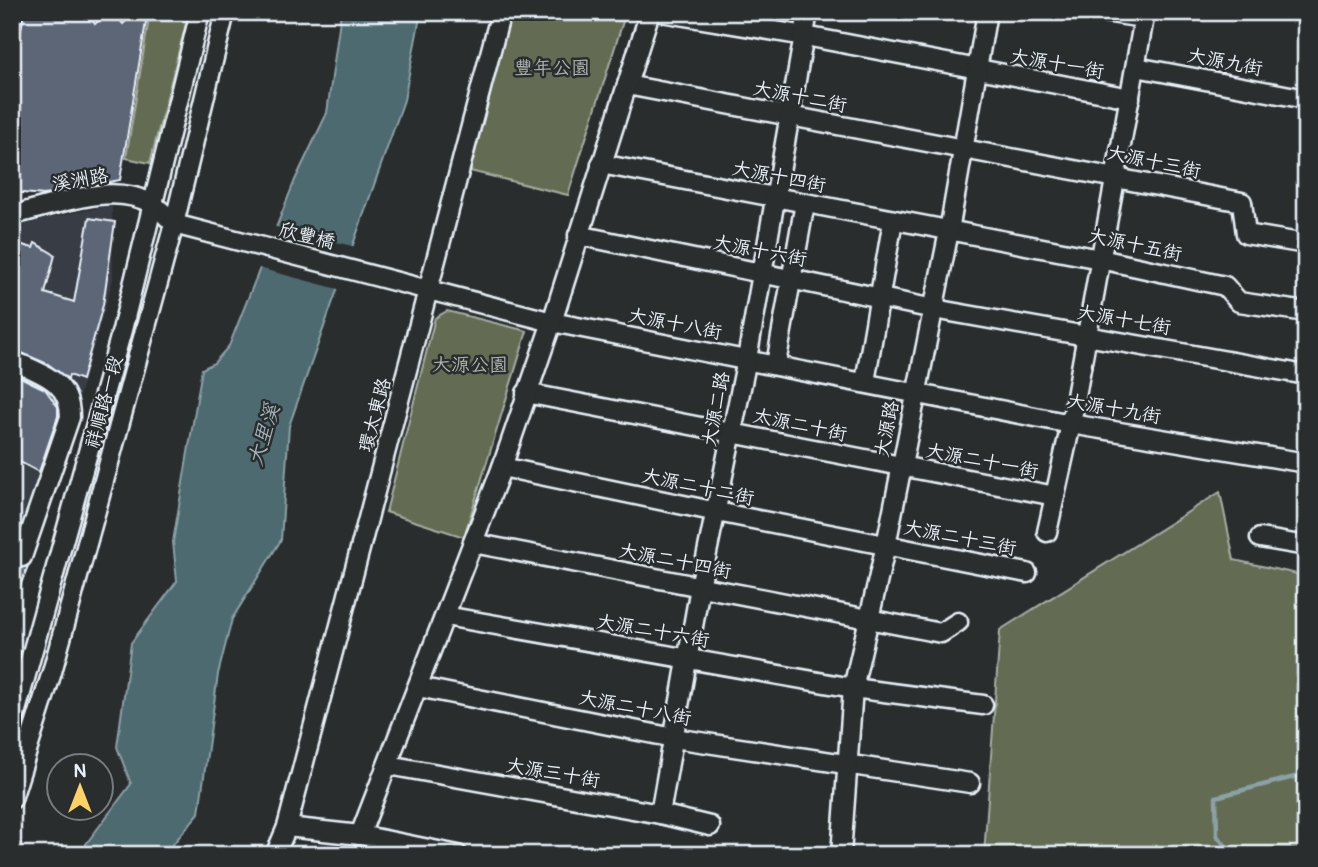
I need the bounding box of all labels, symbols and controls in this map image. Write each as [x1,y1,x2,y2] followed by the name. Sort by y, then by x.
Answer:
[1185,43,1265,81] street label: 大源九街
[1008,44,1106,84] street label: 大源十一街
[514,56,590,80] park label: 豐年公園
[751,76,849,118] street label: 大源十二街
[1105,140,1203,184] street label: 大源十三街
[730,156,828,198] street label: 大源十四街
[50,163,110,197] street label: 溪洲路
[276,217,338,255] street label: 欣豐橋
[1086,223,1184,267] street label: 大源十五街
[711,230,809,272] street label: 大源十六街
[1075,300,1173,340] street label: 大源十七街
[626,303,724,345] street label: 大源十八街
[80,353,128,451] street label: 祥順路一段
[432,353,508,377] park label: 大源公園
[697,369,735,449] street label: 大源二路
[354,375,396,455] street label: 環太東路
[1065,389,1163,429] street label: 大源十九街
[870,399,904,459] street label: 大源路
[242,400,286,469] water label: 大里溪
[751,403,849,447] street label: 太源二十街
[924,438,1040,484] street label: 大源二十一街
[640,463,756,511] street label: 大源二十二街
[902,515,1018,561] street label: 大源二十三街
[617,538,733,584] street label: 大源二十四街
[595,609,711,653] street label: 大源二十六街
[577,685,693,731] street label: 大源二十八街
[46,752,116,822] north arrow
[504,753,602,793] street label: 大源三十街
[74,759,87,783] text: N

